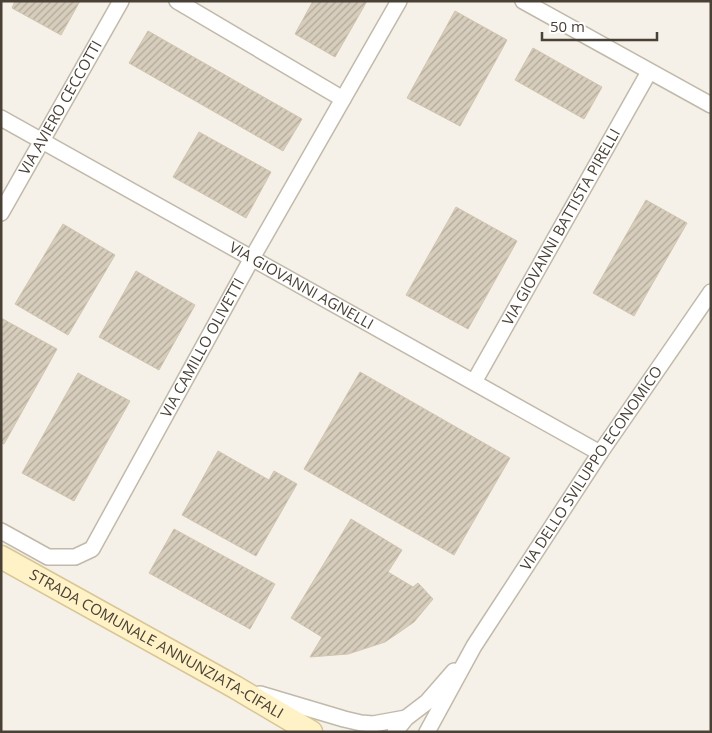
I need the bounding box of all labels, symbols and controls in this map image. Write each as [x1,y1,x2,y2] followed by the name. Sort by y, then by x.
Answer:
[542,10,657,42] scale bar
[550,16,585,36] text: 50 m
[14,36,106,178] street label: VIA AVIERO CECCOTTI
[497,124,624,329] street label: VIA GIOVANNI BATTISTA PIRELLI
[226,237,377,333] street label: VIA GIOVANNI AGNELLI
[155,274,248,421] street label: VIA CAMILLO OLIVETTI
[515,361,666,574] street label: VIA DELLO SVILUPPO ECONOMICO
[26,564,287,722] street label: STRADA COMUNALE ANNUNZIATA-CIFALI

